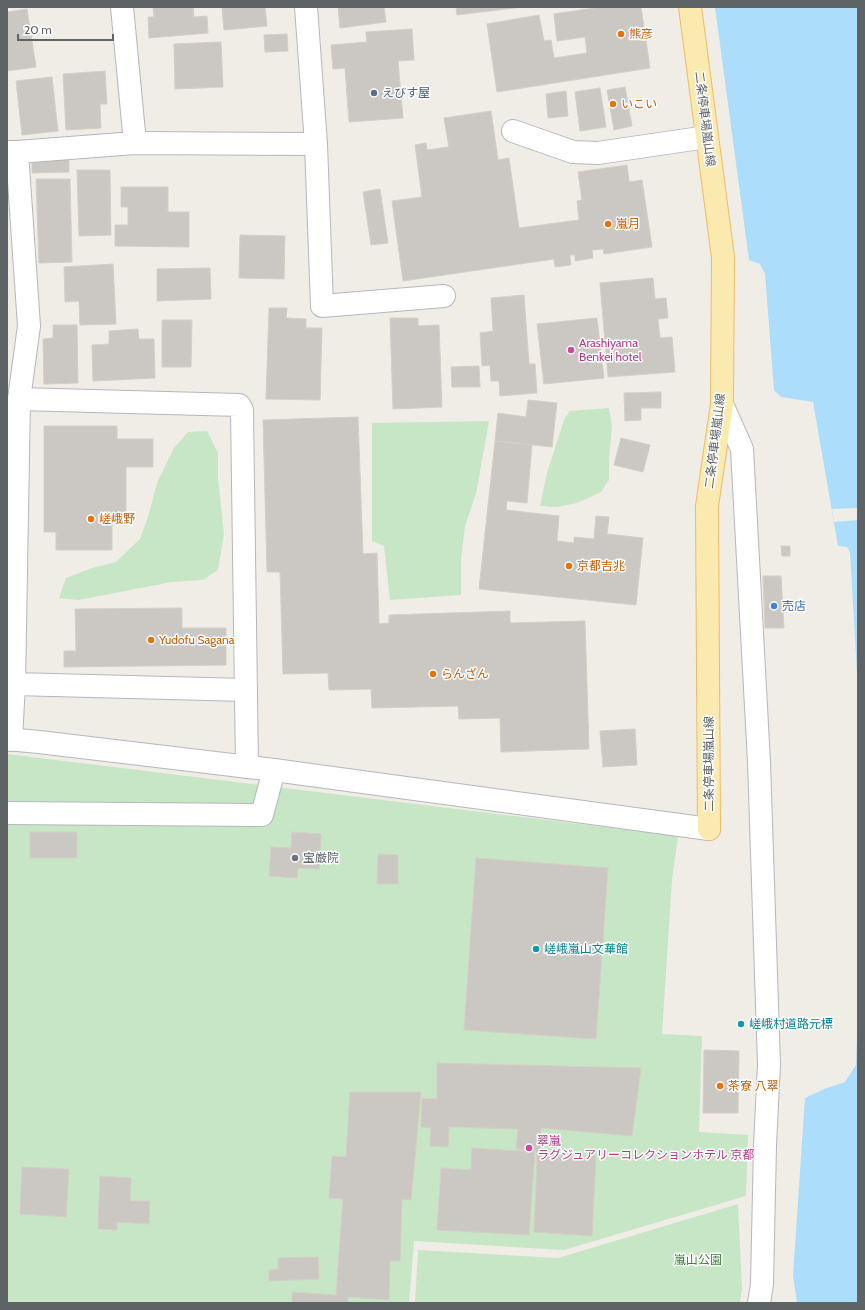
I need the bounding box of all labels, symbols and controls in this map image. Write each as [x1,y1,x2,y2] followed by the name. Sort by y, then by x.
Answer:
[18,16,113,42] scale bar
[24,22,52,37] text: 20 m
[629,26,653,41] place label: 熊彦
[616,29,626,39] marker: 熊彦
[692,70,719,168] street label: 二条停車場嵐山線
[382,85,430,100] place label: えびす屋
[369,88,379,98] marker: えびす屋
[621,96,657,111] place label: いこい
[608,99,618,109] marker: いこい
[616,216,640,231] place label: 嵐月
[603,219,613,229] marker: 嵐月
[579,335,642,364] place label: Arashiyama Benkei hotel
[566,345,576,355] marker: Arashiyama Benkei hotel
[701,392,728,490] street label: 二条停車場嵐山線
[99,511,135,526] place label: 嵯峨野
[86,514,96,524] marker: 嵯峨野
[577,558,625,573] place label: 京都吉兆
[564,561,574,571] marker: 京都吉兆
[782,598,806,613] place label: 売店
[769,601,779,611] marker: 売店
[158,632,235,647] place label: Yudofu Sagana
[146,635,156,645] marker: Yudofu Sagana
[441,666,489,681] place label: らんざん
[428,669,438,679] marker: らんざん
[701,716,716,812] street label: 二条停車場嵐山線
[303,850,339,865] place label: 宝厳院
[290,853,300,863] marker: 宝厳院
[544,941,628,956] place label: 嵯峨嵐山文華館
[531,944,541,954] marker: 嵯峨嵐山文華館
[749,1016,833,1031] place label: 嵯峨村道路元標
[736,1019,746,1029] marker: 嵯峨村道路元標
[728,1078,779,1093] place label: 茶寮 八翠
[715,1081,725,1091] marker: 茶寮 八翠
[537,1133,755,1162] place label: 翠嵐 ラグジュアリーコレクションホテル 京都
[524,1143,534,1153] marker: 翠嵐 ラグジュアリーコレクションホテル 京都
[674,1252,722,1267] park label: 嵐山公園

